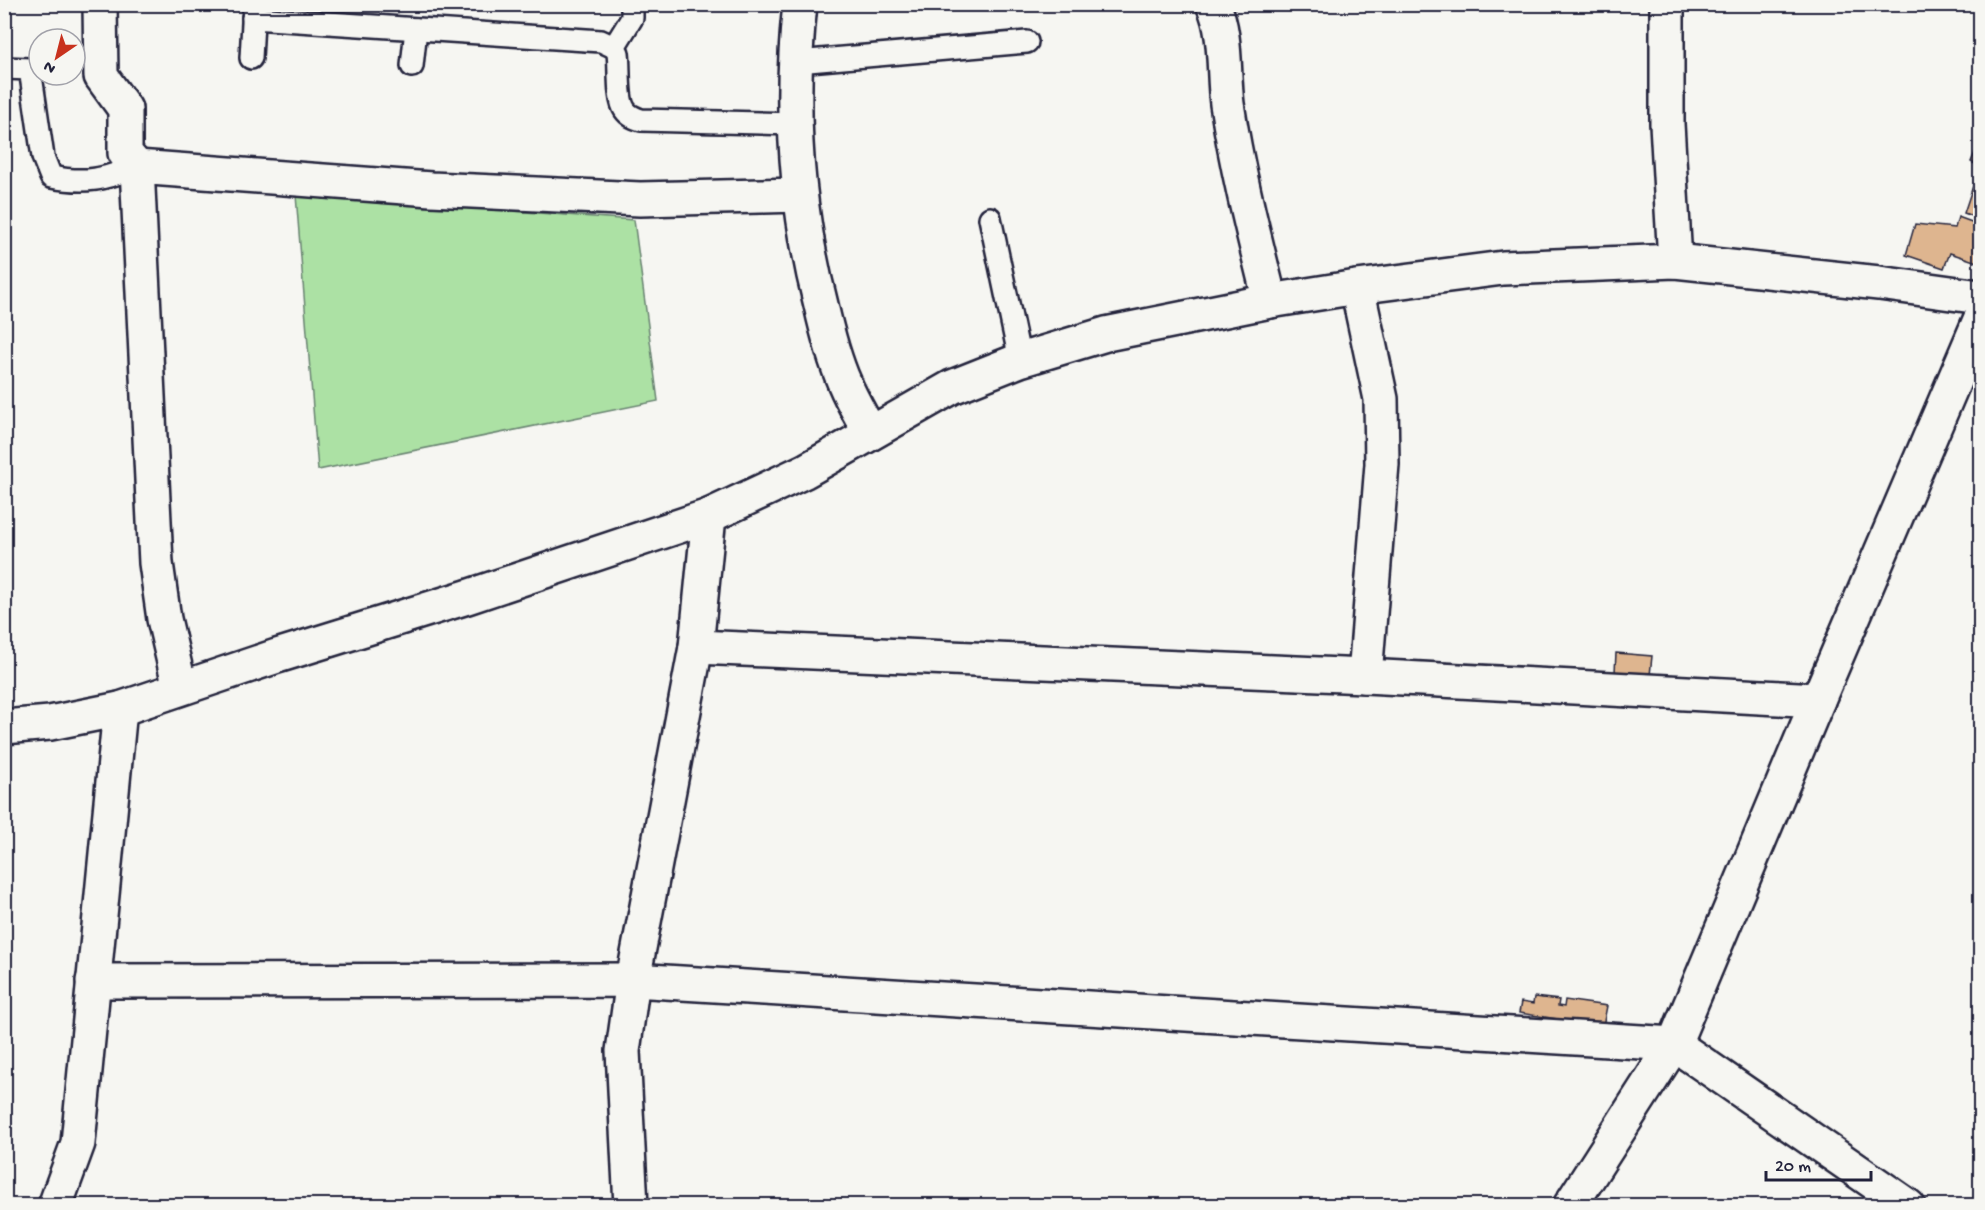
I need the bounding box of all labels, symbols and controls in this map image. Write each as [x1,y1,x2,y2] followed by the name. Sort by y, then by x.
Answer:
[27,27,87,87] north arrow
[40,55,60,77] text: N
[1766,1144,1871,1182] scale bar
[1775,1157,1811,1178] text: 20 m

